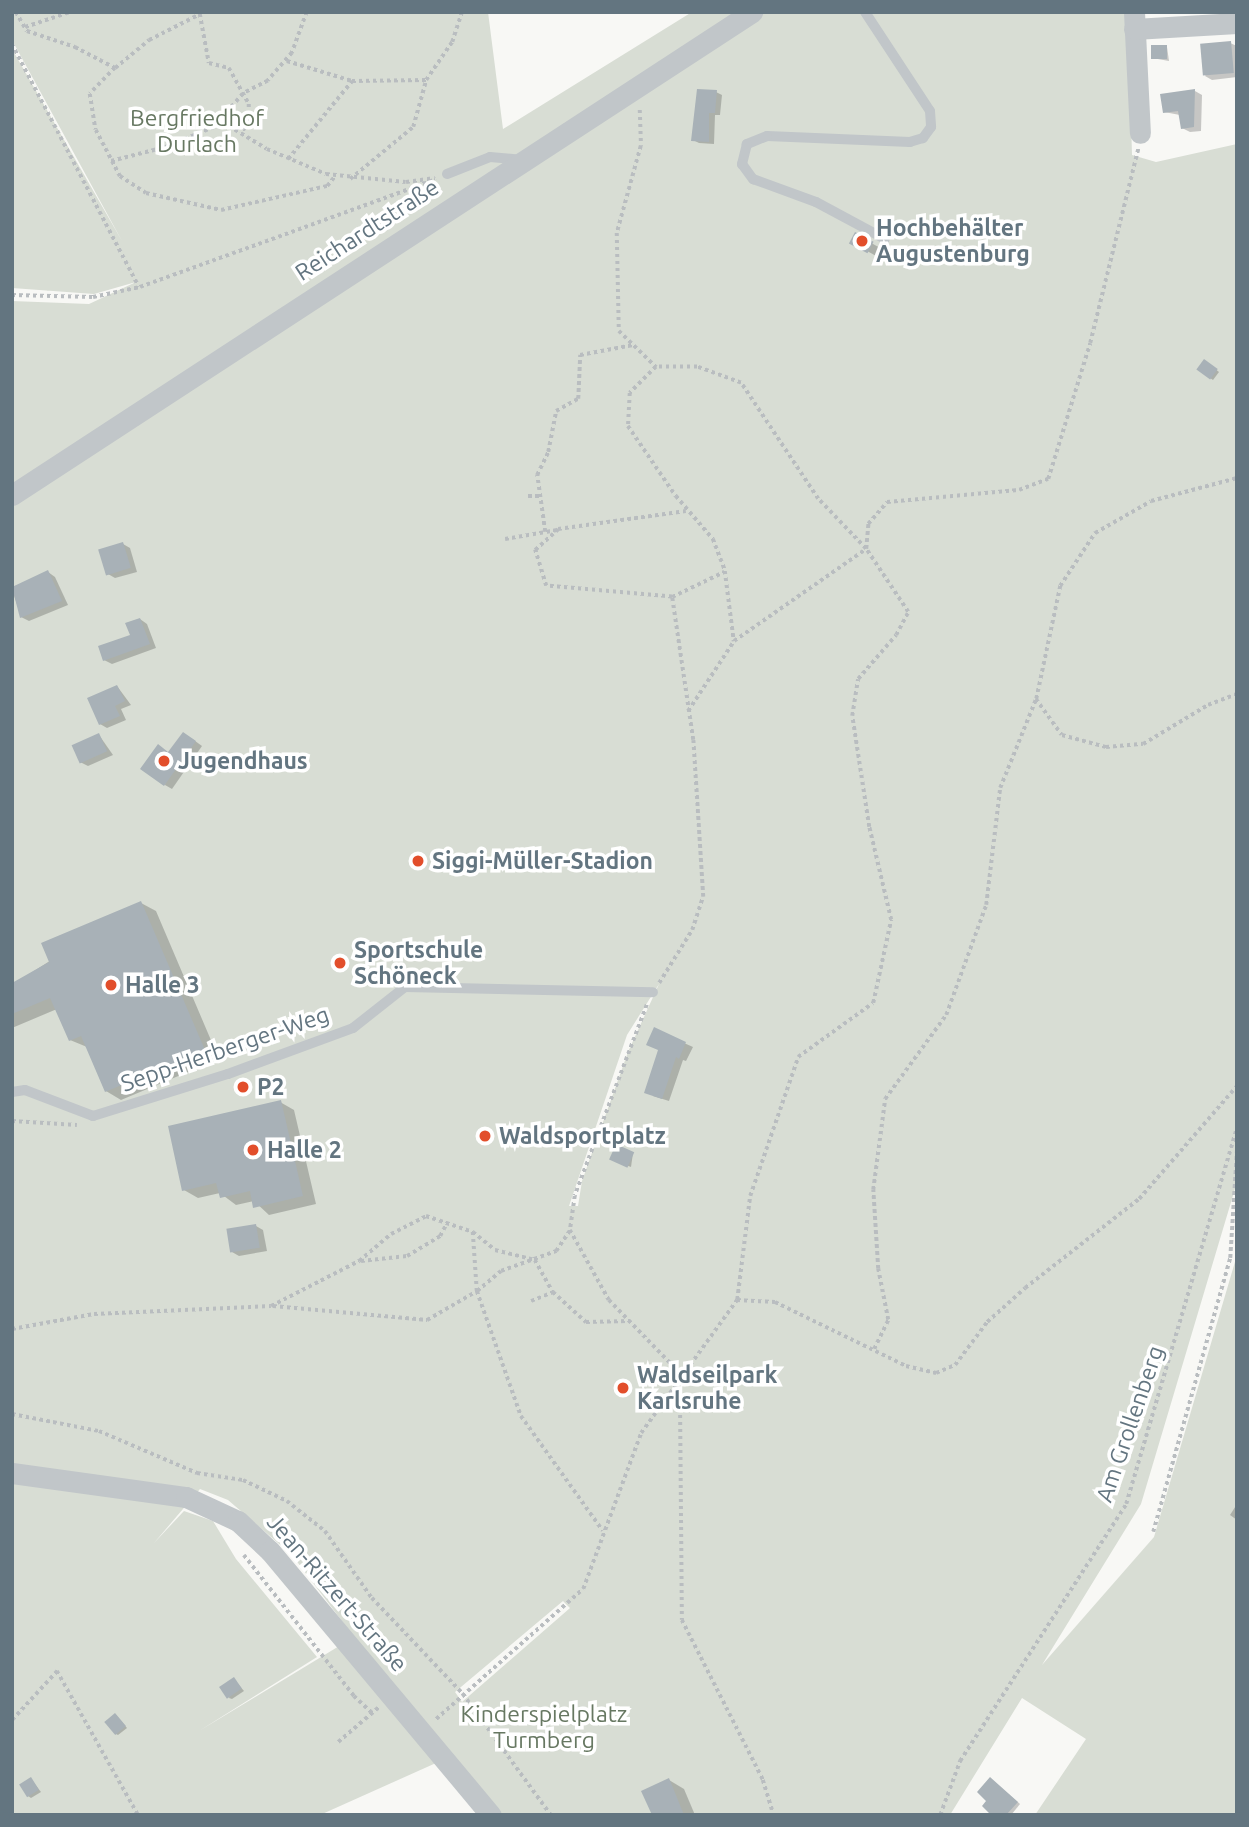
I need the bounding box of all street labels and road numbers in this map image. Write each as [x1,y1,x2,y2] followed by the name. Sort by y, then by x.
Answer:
[290,173,444,287] street label: Reichardtstraße
[117,1000,333,1098] street label: Sepp-Herberger-Weg
[1090,1342,1170,1506] street label: Am Grollenberg
[261,1509,413,1677] street label: Jean-Ritzert-Straße

